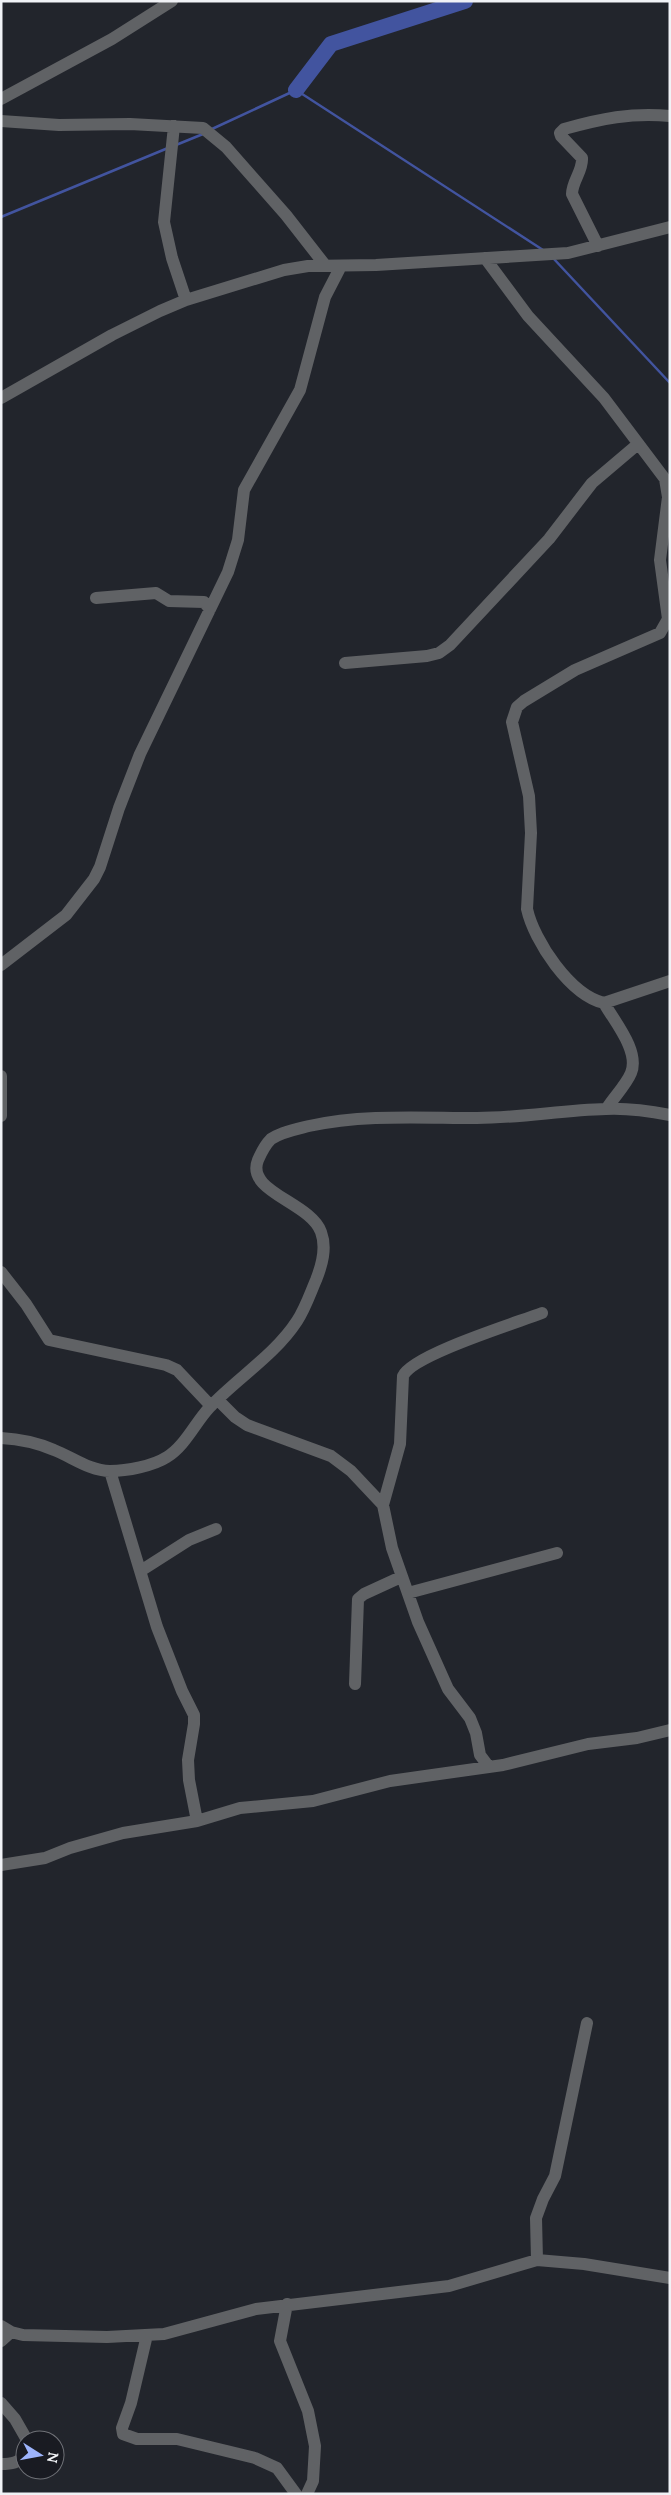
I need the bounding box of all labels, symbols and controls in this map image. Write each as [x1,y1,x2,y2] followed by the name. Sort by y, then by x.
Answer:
[15,2430,65,2480] north arrow
[43,2450,63,2465] text: N

